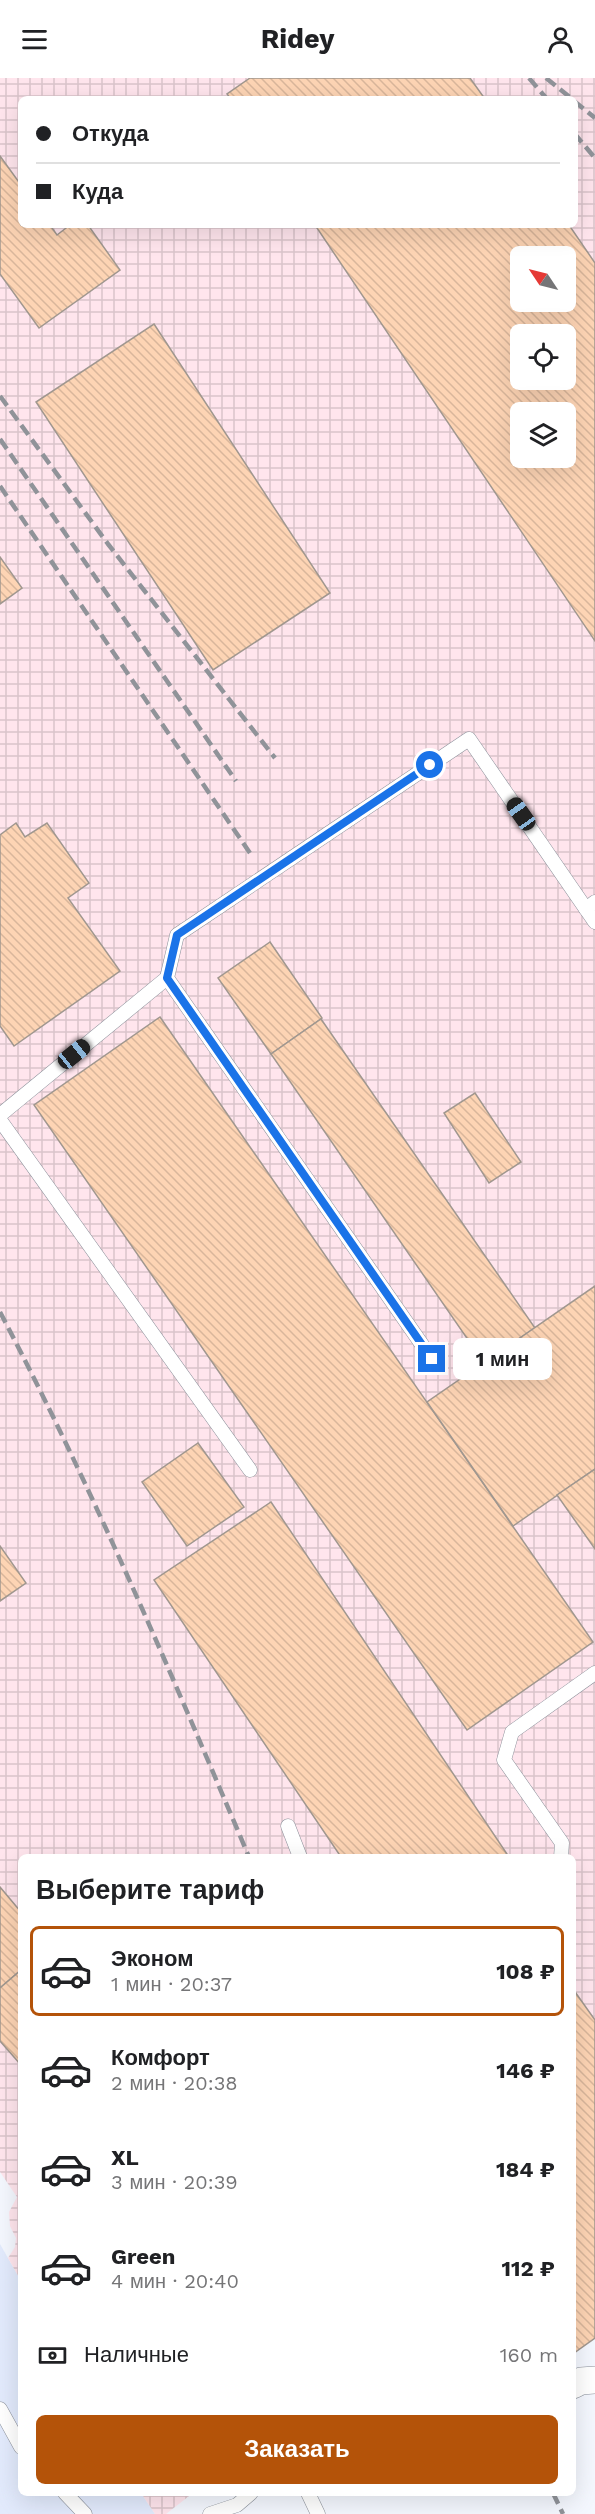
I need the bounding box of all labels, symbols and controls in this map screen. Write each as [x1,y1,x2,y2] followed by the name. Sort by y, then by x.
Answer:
[18,23,51,56] icon: menu
[261,23,334,55] text: Ridey
[544,23,577,56] icon: person
[72,121,149,146] text: Откуда
[72,179,123,204] text: Куда
[510,246,576,312] north arrow
[510,246,576,468] map controls
[510,324,576,390] button: locate
[510,402,576,468] button: layers
[416,751,443,778] route start
[503,794,539,834] car
[54,1036,94,1072] car
[453,1338,552,1380] callout: 1 мин
[418,1345,445,1372] route end
[476,1347,529,1371] text: 1 мин
[36,1874,264,1906] text: Выберите тариф
[39,1944,93,1998] icon: car
[111,1946,194,1971] text: Эконом
[496,1959,555,1984] text: 108 ₽
[111,1972,232,1996] text: 1 мин · 20:37
[39,2043,93,2097] icon: car
[111,2045,210,2070] text: Комфорт
[496,2058,555,2083] text: 146 ₽
[111,2071,238,2095] text: 2 мин · 20:38
[39,2142,93,2196] icon: car
[111,2145,139,2170] text: XL
[496,2157,555,2182] text: 184 ₽
[111,2170,238,2194] text: 3 мин · 20:39
[39,2241,93,2295] icon: car
[111,2244,175,2269] text: Green
[501,2256,555,2281] text: 112 ₽
[111,2269,239,2293] text: 4 мин · 20:40
[36,2339,69,2372] icon: cash
[84,2342,189,2367] text: Наличные
[500,2343,558,2367] text: 160 m
[36,2415,558,2484] button: Заказать

